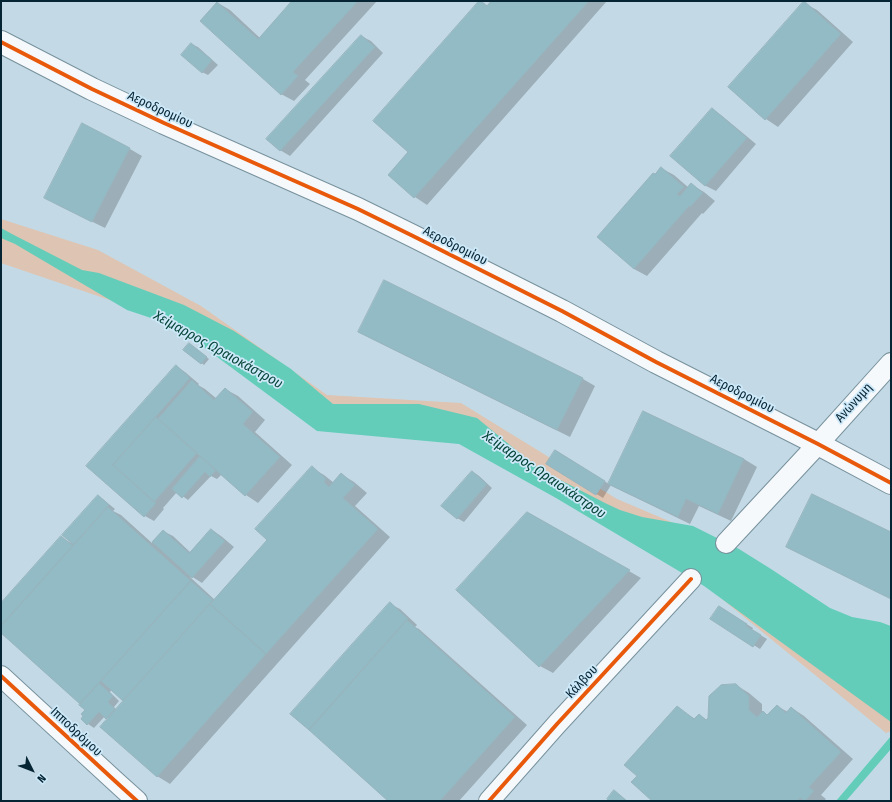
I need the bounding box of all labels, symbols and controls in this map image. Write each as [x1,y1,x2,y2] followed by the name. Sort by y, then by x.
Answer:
[125,88,195,132] street label: Αεροδρομίου
[420,223,490,269] street label: Αεροδρομίου
[150,307,286,393] water label: Χείμαρρος Ωραιοκάστρου
[707,371,777,417] street label: Αεροδρομίου
[832,380,876,426] street label: Ανώνυμη
[479,427,609,523] water label: Χείμαρρος Ωραιοκάστρου
[563,662,601,702] street label: Κάλβου
[47,704,105,760] street label: Ιπποδρόμου
[12,750,52,790] north arrow
[34,772,48,785] text: N

